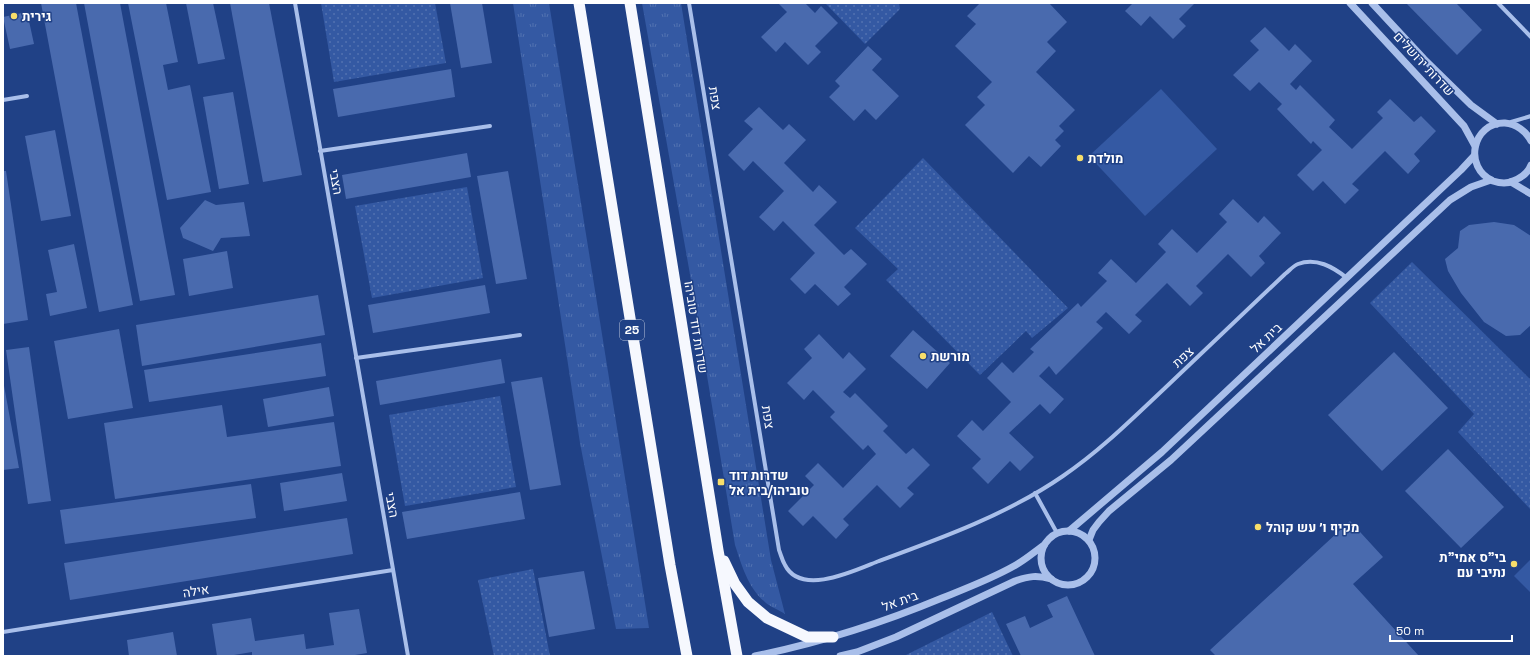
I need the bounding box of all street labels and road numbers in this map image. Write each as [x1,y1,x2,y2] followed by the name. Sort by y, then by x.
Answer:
[1390,28,1458,100] street label: שדרות ירושלים
[705,85,725,111] street label: צפת
[325,168,347,196] street label: הצבי
[680,279,712,375] street label: שדרות דוד טוביהו
[1247,319,1286,357] street label: בית אל
[620,320,644,340] road number: 25
[1169,343,1197,371] street label: צפת
[758,404,778,430] street label: צפת
[381,491,403,519] street label: הצבי
[182,581,210,601] street label: אילה
[880,587,921,615] street label: בית אל

